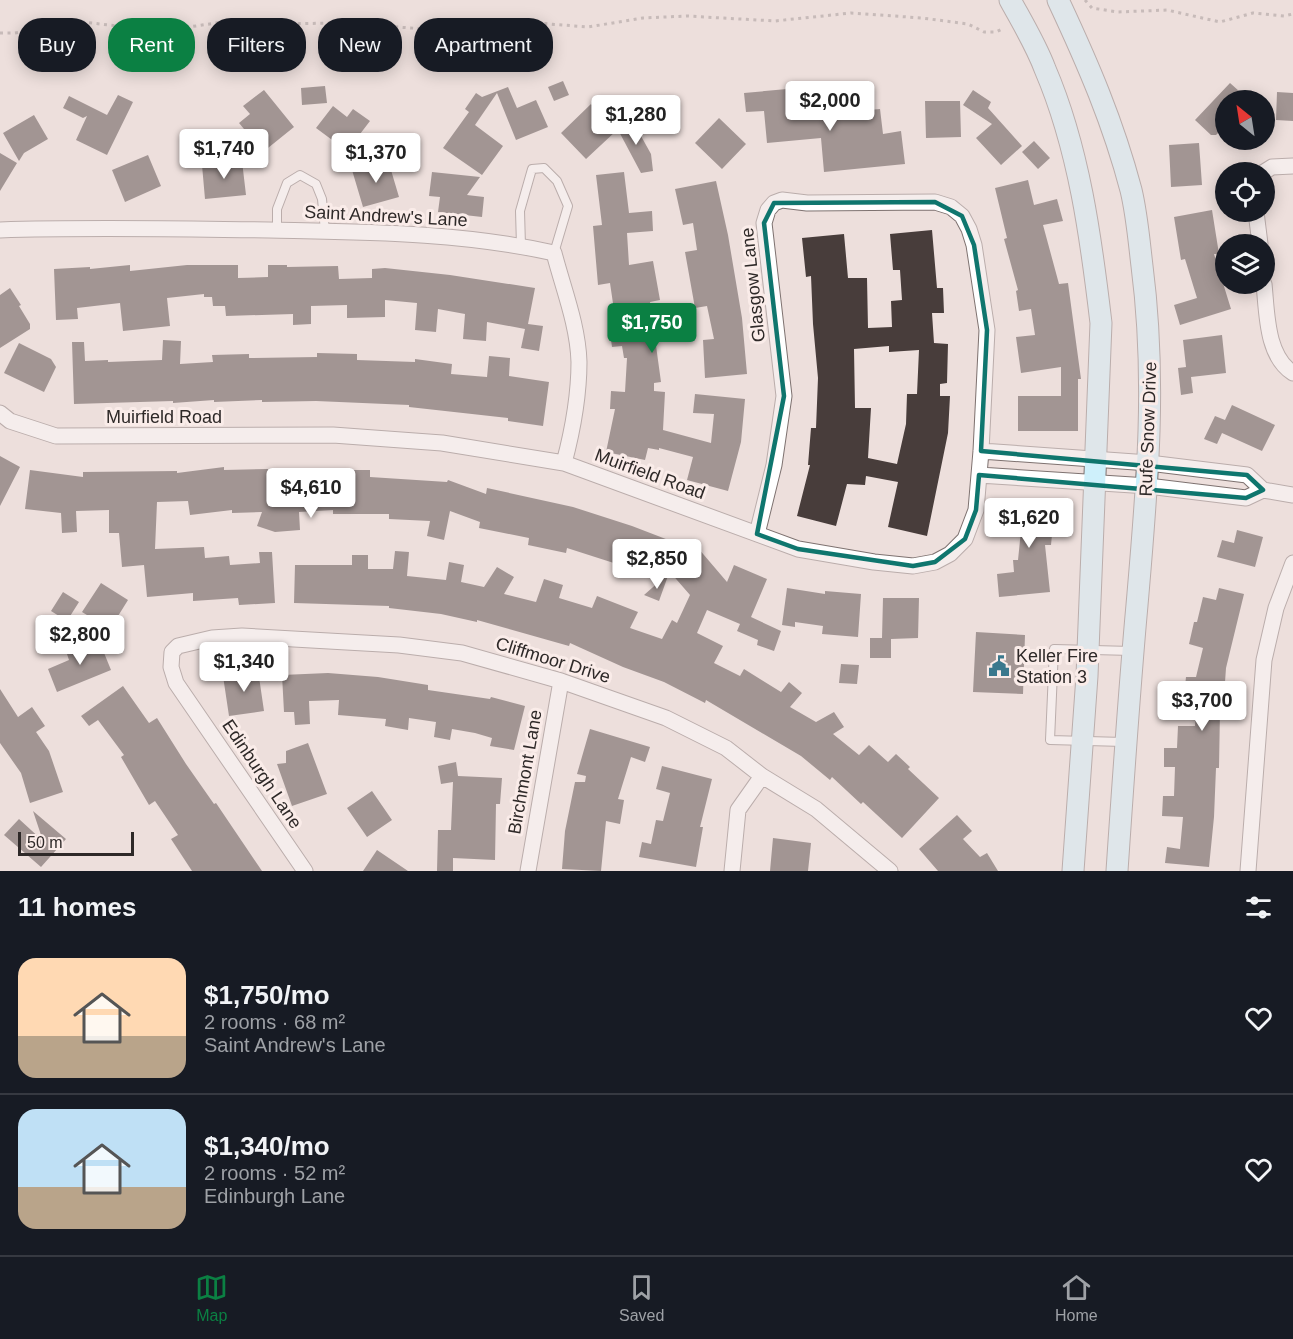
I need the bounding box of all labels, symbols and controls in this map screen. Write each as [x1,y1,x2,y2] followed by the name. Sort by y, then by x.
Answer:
[18,18,96,72] chip: Buy
[108,18,195,72] chip: Rent
[207,18,306,72] chip: Filters
[318,18,402,72] chip: New
[414,18,553,72] chip: Apartment
[781,81,879,132] pin: $2,000
[799,89,861,111] text: $2,000
[1215,90,1275,150] north arrow
[1215,90,1275,294] map controls
[587,95,685,146] pin: $1,280
[605,103,667,125] text: $1,280
[175,129,273,180] pin: $1,740
[327,133,425,184] pin: $1,370
[193,137,255,159] text: $1,740
[345,141,407,163] text: $1,370
[1215,162,1275,222] button: locate
[304,202,468,230] street label: Saint Andrew's Lane
[737,227,769,343] street label: Glasgow Lane
[1215,234,1275,294] button: layers
[603,303,701,354] pin: $1,750
[621,311,683,333] text: $1,750
[1136,361,1160,497] street label: Rufe Snow Drive
[106,407,222,427] street label: Muirfield Road
[592,445,708,503] street label: Muirfield Road
[262,468,360,519] pin: $4,610
[280,476,342,498] text: $4,610
[980,498,1078,549] pin: $1,620
[998,506,1060,528] text: $1,620
[608,539,706,590] pin: $2,850
[626,547,688,569] text: $2,850
[31,615,129,666] pin: $2,800
[49,623,111,645] text: $2,800
[493,633,613,687] street label: Cliffmoor Drive
[195,642,293,693] pin: $1,340
[1016,646,1098,687] place label: Keller Fire Station 3
[213,650,275,672] text: $1,340
[987,654,1011,678] public building icon: Keller Fire Station 3
[1153,681,1251,732] pin: $3,700
[1171,689,1233,711] text: $3,700
[504,708,546,836] street label: Birchmont Lane
[218,716,306,832] street label: Edinburgh Lane
[18,829,134,856] scale bar
[27,834,63,851] text: 50 m
[1242,891,1275,924] icon: filters
[18,892,137,922] text: 11 homes
[204,980,330,1010] text: $1,750/mo
[66,982,138,1054] icon: home
[1242,1002,1275,1035] icon: heart
[204,1011,345,1033] text: 2 rooms · 68 m²
[204,1034,386,1056] text: Saint Andrew's Lane
[204,1131,330,1161] text: $1,340/mo
[66,1133,138,1205] icon: home
[1242,1153,1275,1186] icon: heart
[204,1162,345,1184] text: 2 rooms · 52 m²
[204,1185,345,1207] text: Edinburgh Lane
[195,1271,228,1325] tab: Map
[619,1271,664,1325] tab: Saved
[1055,1271,1098,1325] tab: Home

